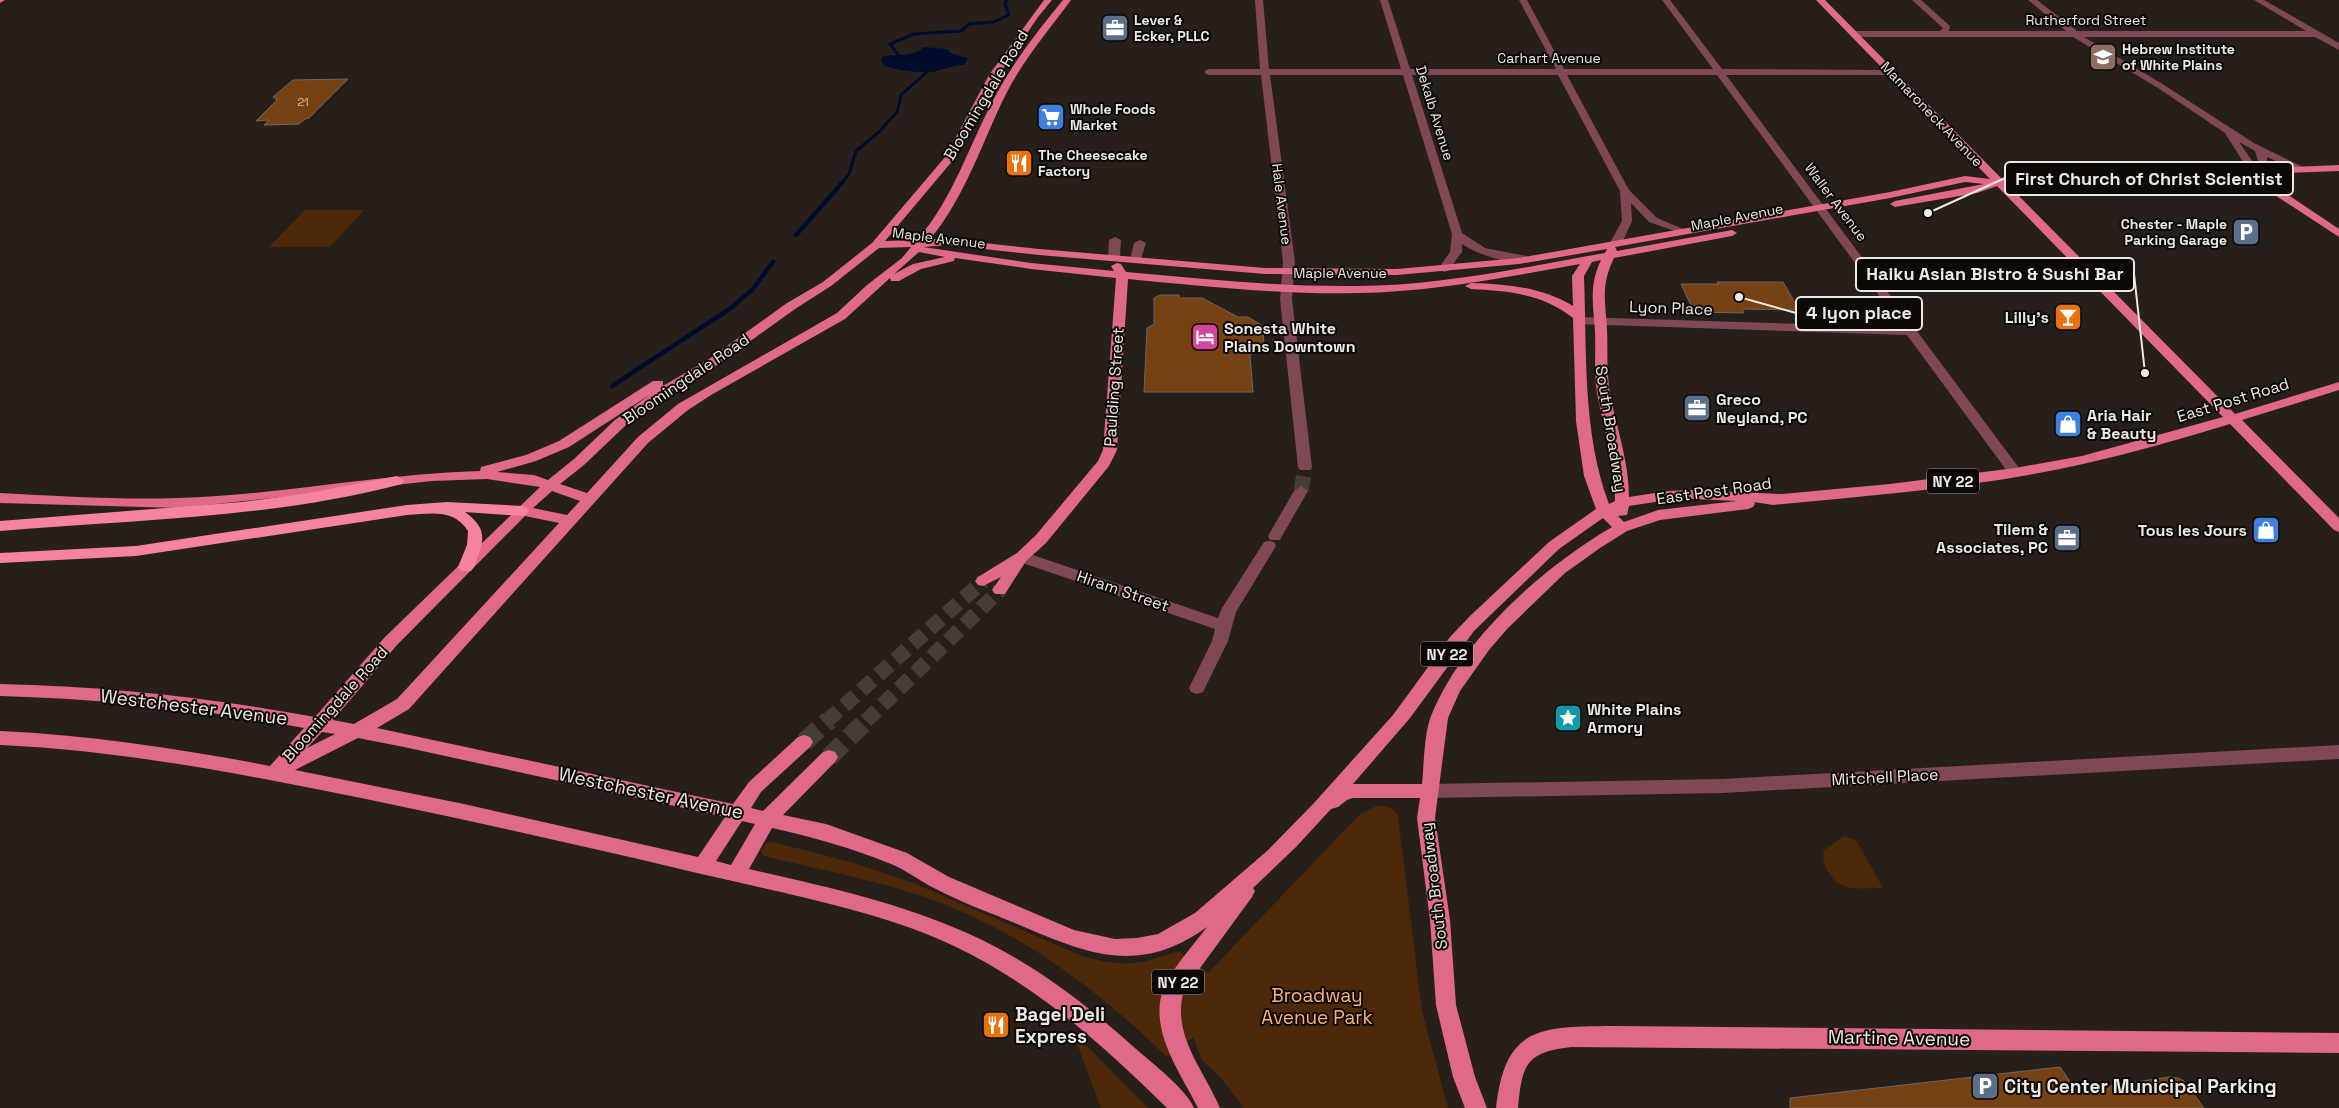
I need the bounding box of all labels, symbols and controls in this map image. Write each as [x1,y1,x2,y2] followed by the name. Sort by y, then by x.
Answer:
[1134,11,1210,45] place label: Lever & Ecker, PLLC
[2026,11,2146,29] street label: Rutherford Street
[1100,13,1130,43] office icon: Lever & Ecker, PLLC
[939,26,1033,164] street label: Bloomingdale Road
[2122,40,2235,74] place label: Hebrew Institute of White Plains
[2088,42,2118,72] school or university icon: Hebrew Institute of White Plains
[1497,49,1601,67] street label: Carhart Avenue
[1877,58,1987,170] street label: Mamaroneck Avenue
[1412,63,1458,163] street label: Dekalb Avenue
[297,95,309,109] house number: 21
[1070,100,1156,134] place label: Whole Foods Market
[1036,102,1066,132] supermarket icon: Whole Foods Market
[1038,146,1148,180] place label: The Cheesecake Factory
[1004,148,1034,178] restaurant icon: The Cheesecake Factory
[1801,159,1871,245] street label: Waller Avenue
[1268,162,1296,246] street label: Hale Avenue
[2005,162,2293,195] callout: First Church of Christ Scientist
[2015,167,2283,190] text: First Church of Christ Scientist
[1689,199,1785,235] street label: Maple Avenue
[2121,215,2227,249] place label: Chester - Maple Parking Garage
[2231,217,2261,247] parking icon: Chester - Maple Parking Garage
[891,223,987,253] street label: Maple Avenue
[1856,258,2134,291] callout: Haiku Asian Bistro & Sushi Bar
[1866,262,2124,285] text: Haiku Asian Bistro & Sushi Bar
[1293,264,1387,282] street label: Maple Avenue
[1629,296,1713,320] street label: Lyon Place
[1796,297,1922,330] callout: 4 lyon place
[1806,301,1912,324] text: 4 lyon place
[2053,302,2083,332] bar icon: Lilly's
[2005,307,2049,328] place label: Lilly's
[1224,318,1356,357] place label: Sonesta White Plains Downtown
[1190,322,1220,352] hotel icon: Sonesta White Plains Downtown
[1099,327,1129,447] street label: Paulding Street
[619,329,753,429] street label: Bloomingdale Road
[1591,364,1631,494] street label: South Broadway
[2174,373,2292,427] street label: East Post Road
[1716,389,1808,428] place label: Greco Neyland, PC
[1682,393,1712,423] office icon: Greco Neyland, PC
[2087,405,2156,444] place label: Aria Hair & Beauty
[2053,409,2083,439] shop icon: Aria Hair & Beauty
[1927,468,1979,494] road number: NY 22
[1655,473,1773,509] street label: East Post Road
[2251,515,2281,545] shop icon: Tous les Jours
[1936,519,2049,558] place label: Tilem & Associates, PC
[2138,520,2247,541] place label: Tous les Jours
[2052,523,2082,553] office icon: Tilem & Associates, PC
[1074,565,1172,617] street label: Hiram Street
[278,642,392,766] street label: Bloomingdale Road
[1421,642,1473,666] road number: NY 22
[99,683,289,731] street label: Westchester Avenue
[1587,699,1681,738] place label: White Plains Armory
[1553,703,1583,733] place icon: White Plains Armory
[556,761,746,825] street label: Westchester Avenue
[1831,764,1939,790] street label: Mitchell Place
[1416,821,1452,951] street label: South Broadway
[1152,970,1204,994] road number: NY 22
[1261,983,1373,1030] park label: Broadway Avenue Park
[1015,1002,1105,1049] place label: Bagel Deli Express
[981,1010,1011,1040] restaurant icon: Bagel Deli Express
[1828,1024,1970,1052] street label: Martine Avenue
[1970,1071,2000,1101] parking icon: City Center Municipal Parking
[2004,1074,2277,1099] place label: City Center Municipal Parking

